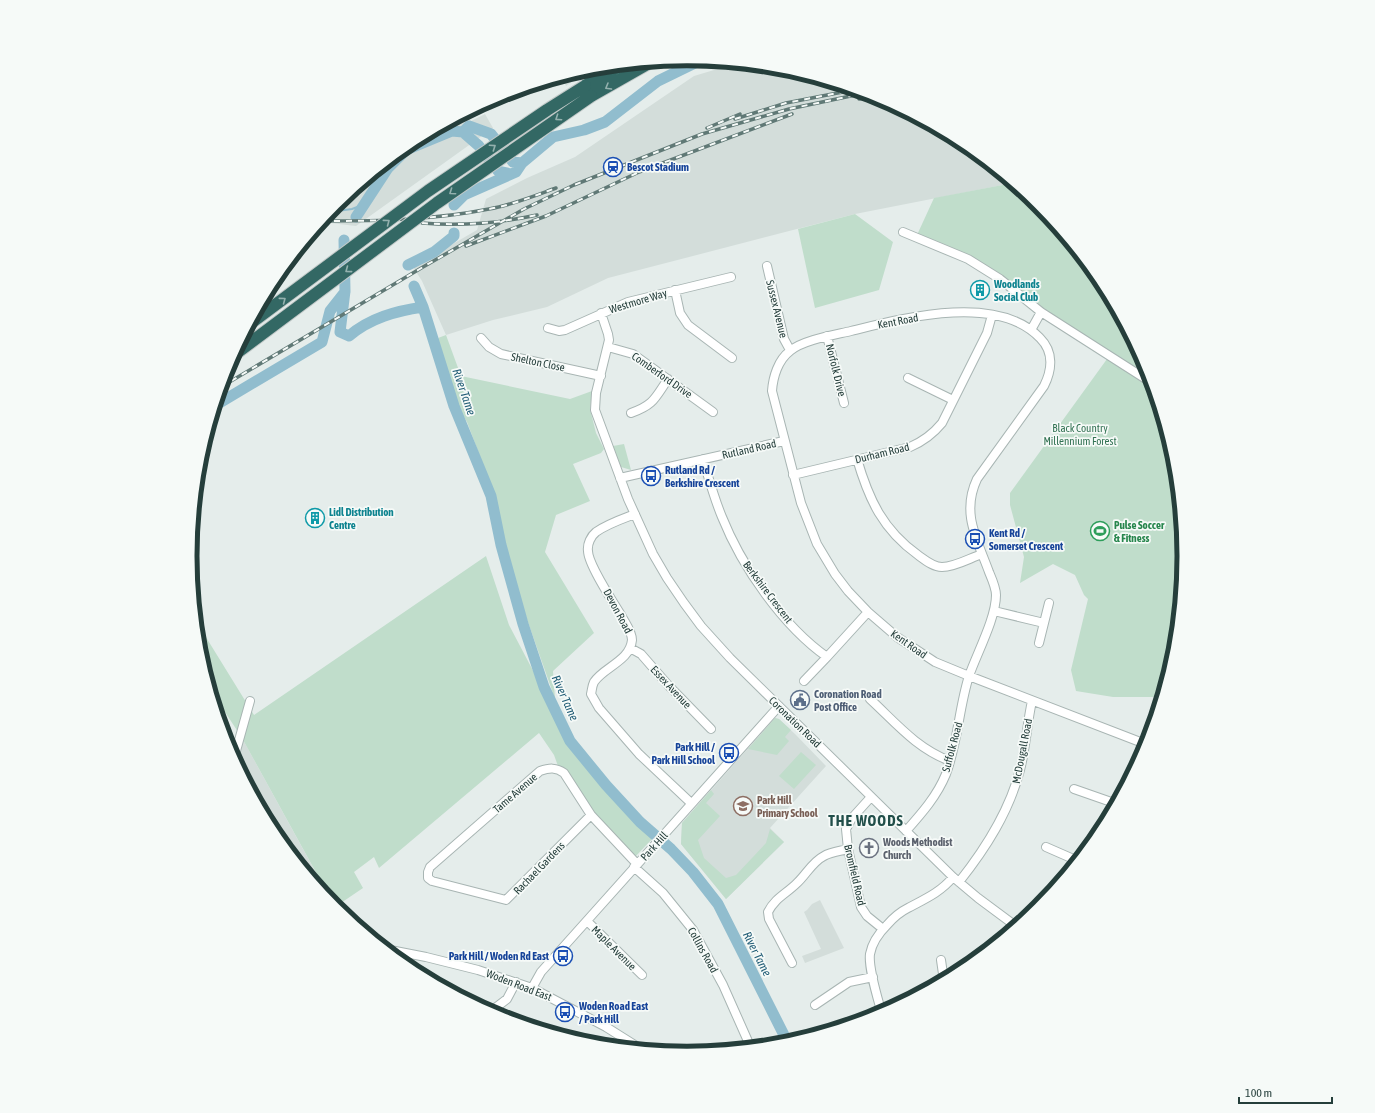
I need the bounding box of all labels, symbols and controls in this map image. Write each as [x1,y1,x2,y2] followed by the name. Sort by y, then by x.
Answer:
[605,82,612,89] one-way arrow
[556,113,563,120] one-way arrow
[488,144,495,151] one-way arrow
[602,156,624,178] station icon: Bescot Stadium
[627,161,689,173] place label: Bescot Stadium
[449,187,456,194] one-way arrow
[382,220,389,227] one-way arrow
[345,265,352,272] one-way arrow
[993,278,1040,303] place label: Woodlands Social Club
[764,279,790,339] street label: Sussex Avenue
[969,279,991,301] building icon: Woodlands Social Club
[608,286,669,315] street label: Westmore Way
[278,298,285,305] one-way arrow
[877,311,919,331] street label: Kent Road
[824,343,848,397] street label: Norfolk Drive
[510,350,566,374] street label: Shelton Close
[630,350,694,400] street label: Comberford Drive
[449,367,479,418] water label: River Tame
[1043,422,1117,447] park label: Black Country Millennium Forest
[721,437,777,461] street label: Rutland Road
[854,440,910,466] street label: Durham Road
[665,464,740,489] place label: Rutland Rd / Berkshire Crescent
[640,465,662,487] bus stop icon: Rutland Rd / Berkshire Crescent
[329,506,394,531] place label: Lidl Distribution Centre
[304,507,326,529] building icon: Lidl Distribution Centre
[1114,519,1165,544] place label: Pulse Soccer & Fitness
[1089,520,1111,542] sports icon: Pulse Soccer & Fitness
[989,527,1064,552] place label: Kent Rd / Somerset Crescent
[964,528,986,550] bus stop icon: Kent Rd / Somerset Crescent
[741,559,795,625] street label: Berkshire Crescent
[601,587,635,635] street label: Devon Road
[889,627,929,661] street label: Kent Road
[648,663,694,711] street label: Essex Avenue
[549,673,581,723] water label: River Tame
[814,688,882,713] place label: Coronation Road Post Office
[789,689,811,711] public building icon: Coronation Road Post Office
[766,694,824,750] street label: Coronation Road
[1010,717,1034,785] street label: McDougall Road
[940,721,964,773] street label: Suffolk Road
[652,741,716,766] place label: Park Hill / Park Hill School
[718,742,740,764] bus stop icon: Park Hill / Park Hill School
[491,771,539,815] street label: Tame Avenue
[757,794,819,819] place label: Park Hill Primary School
[732,795,754,817] school or university icon: Park Hill Primary School
[828,812,904,829] district label: THE WOODS
[638,829,670,863] street label: Park Hill
[882,836,953,861] place label: Woods Methodist Church
[858,837,880,859] church icon: Woods Methodist Church
[511,839,567,897] street label: Rachael Gardens
[842,843,868,907] street label: Bromfield Road
[589,923,639,973] street label: Maple Avenue
[686,925,720,975] street label: Collins Road
[740,929,774,979] water label: River Tame
[552,945,574,967] bus stop icon: Park Hill / Woden Rd East
[449,950,550,962] place label: Park Hill / Woden Rd East
[485,967,553,1003] street label: Woden Road East
[578,1000,649,1025] place label: Woden Road East / Park Hill
[554,1001,576,1023] bus stop icon: Woden Road East / Park Hill
[1239,1079,1332,1105] scale bar
[1245,1086,1272,1100] text: 100 m

